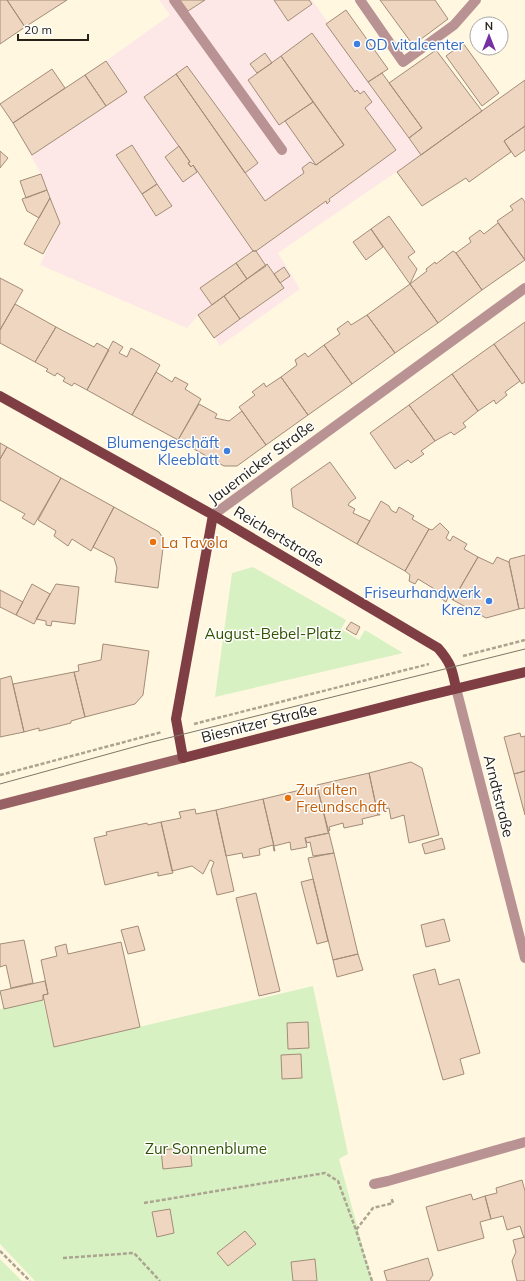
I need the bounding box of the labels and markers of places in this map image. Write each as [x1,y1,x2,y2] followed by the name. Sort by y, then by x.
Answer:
[365,35,465,54] place label: OD vitalcenter
[352,39,362,49] marker: OD vitalcenter
[107,433,219,469] place label: Blumengeschäft Kleeblatt
[222,446,232,456] marker: Blumengeschäft Kleeblatt
[161,533,228,552] place label: La Tavola
[148,537,158,547] marker: La Tavola
[364,583,481,619] place label: Friseurhandwerk Krenz
[484,596,494,606] marker: Friseurhandwerk Krenz
[296,780,387,816] place label: Zur alten Freundschaft
[283,793,293,803] marker: Zur alten Freundschaft

